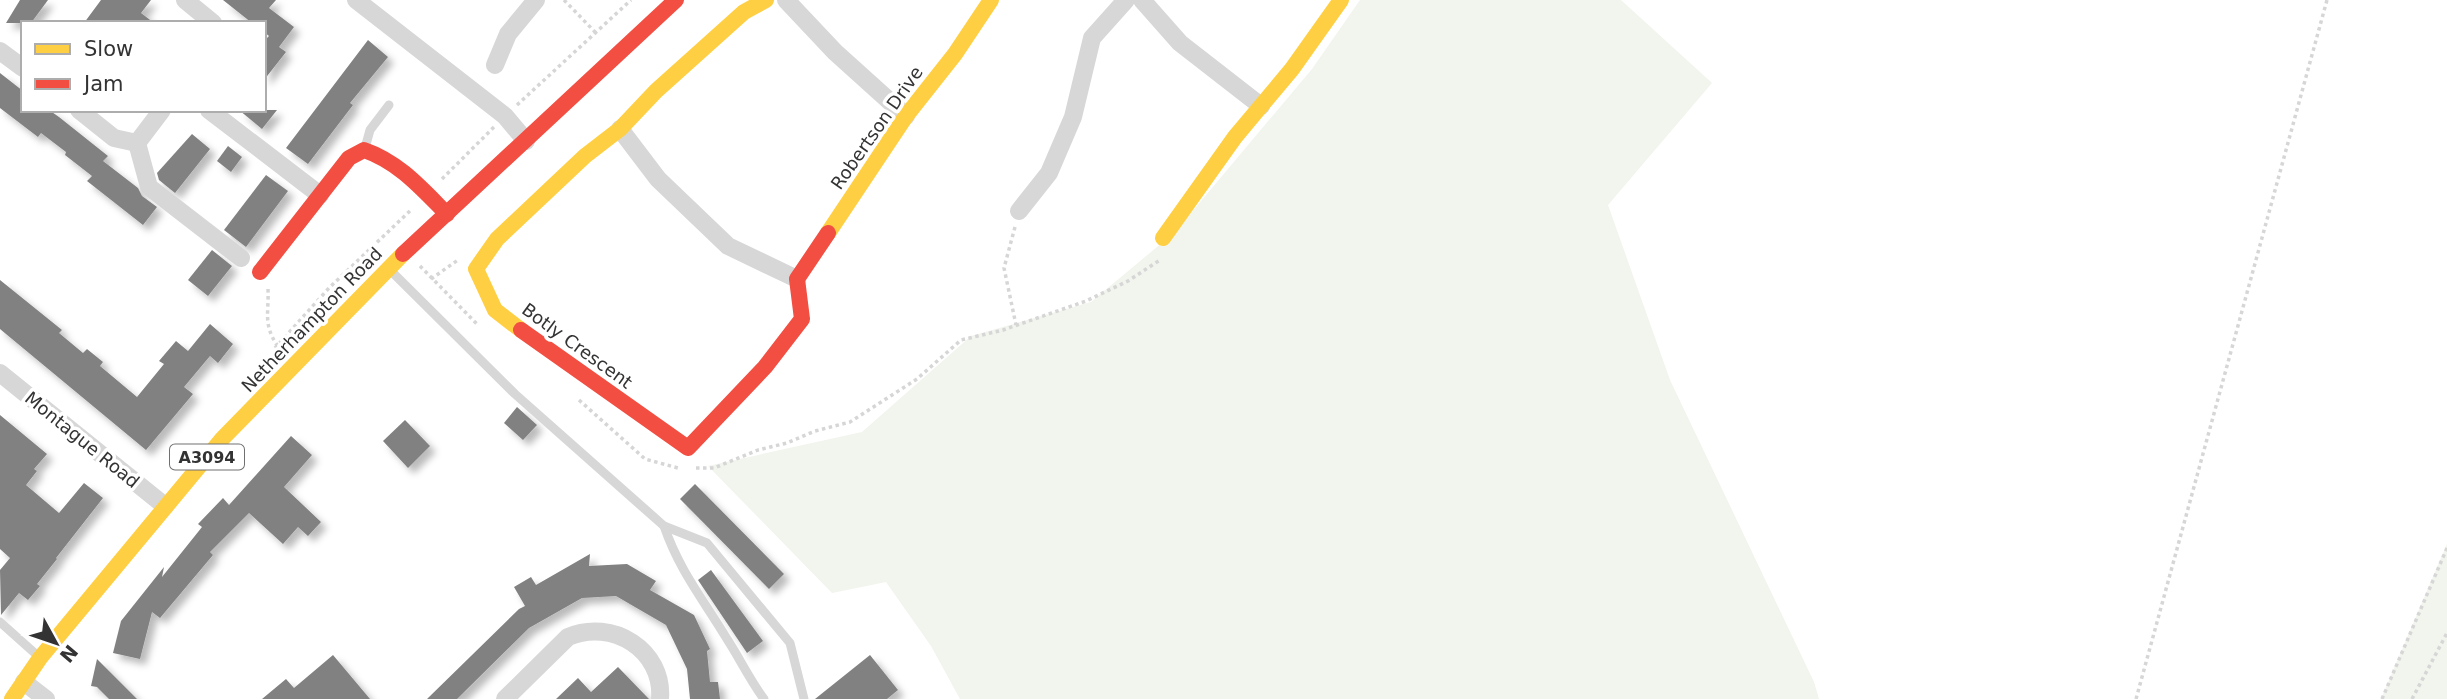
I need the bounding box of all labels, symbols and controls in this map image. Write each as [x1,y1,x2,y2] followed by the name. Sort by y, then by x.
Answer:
[21,21,266,112] legend
[84,37,133,61] text: Slow
[826,62,927,193] street label: Robertson Drive
[82,72,124,96] text: Jam
[237,243,386,396] street label: Netherhampton Road
[518,299,637,393] street label: Botly Crescent
[21,387,144,492] street label: Montague Road
[170,445,244,470] road number: A3094
[21,608,91,678] north arrow
[55,641,83,667] text: N

